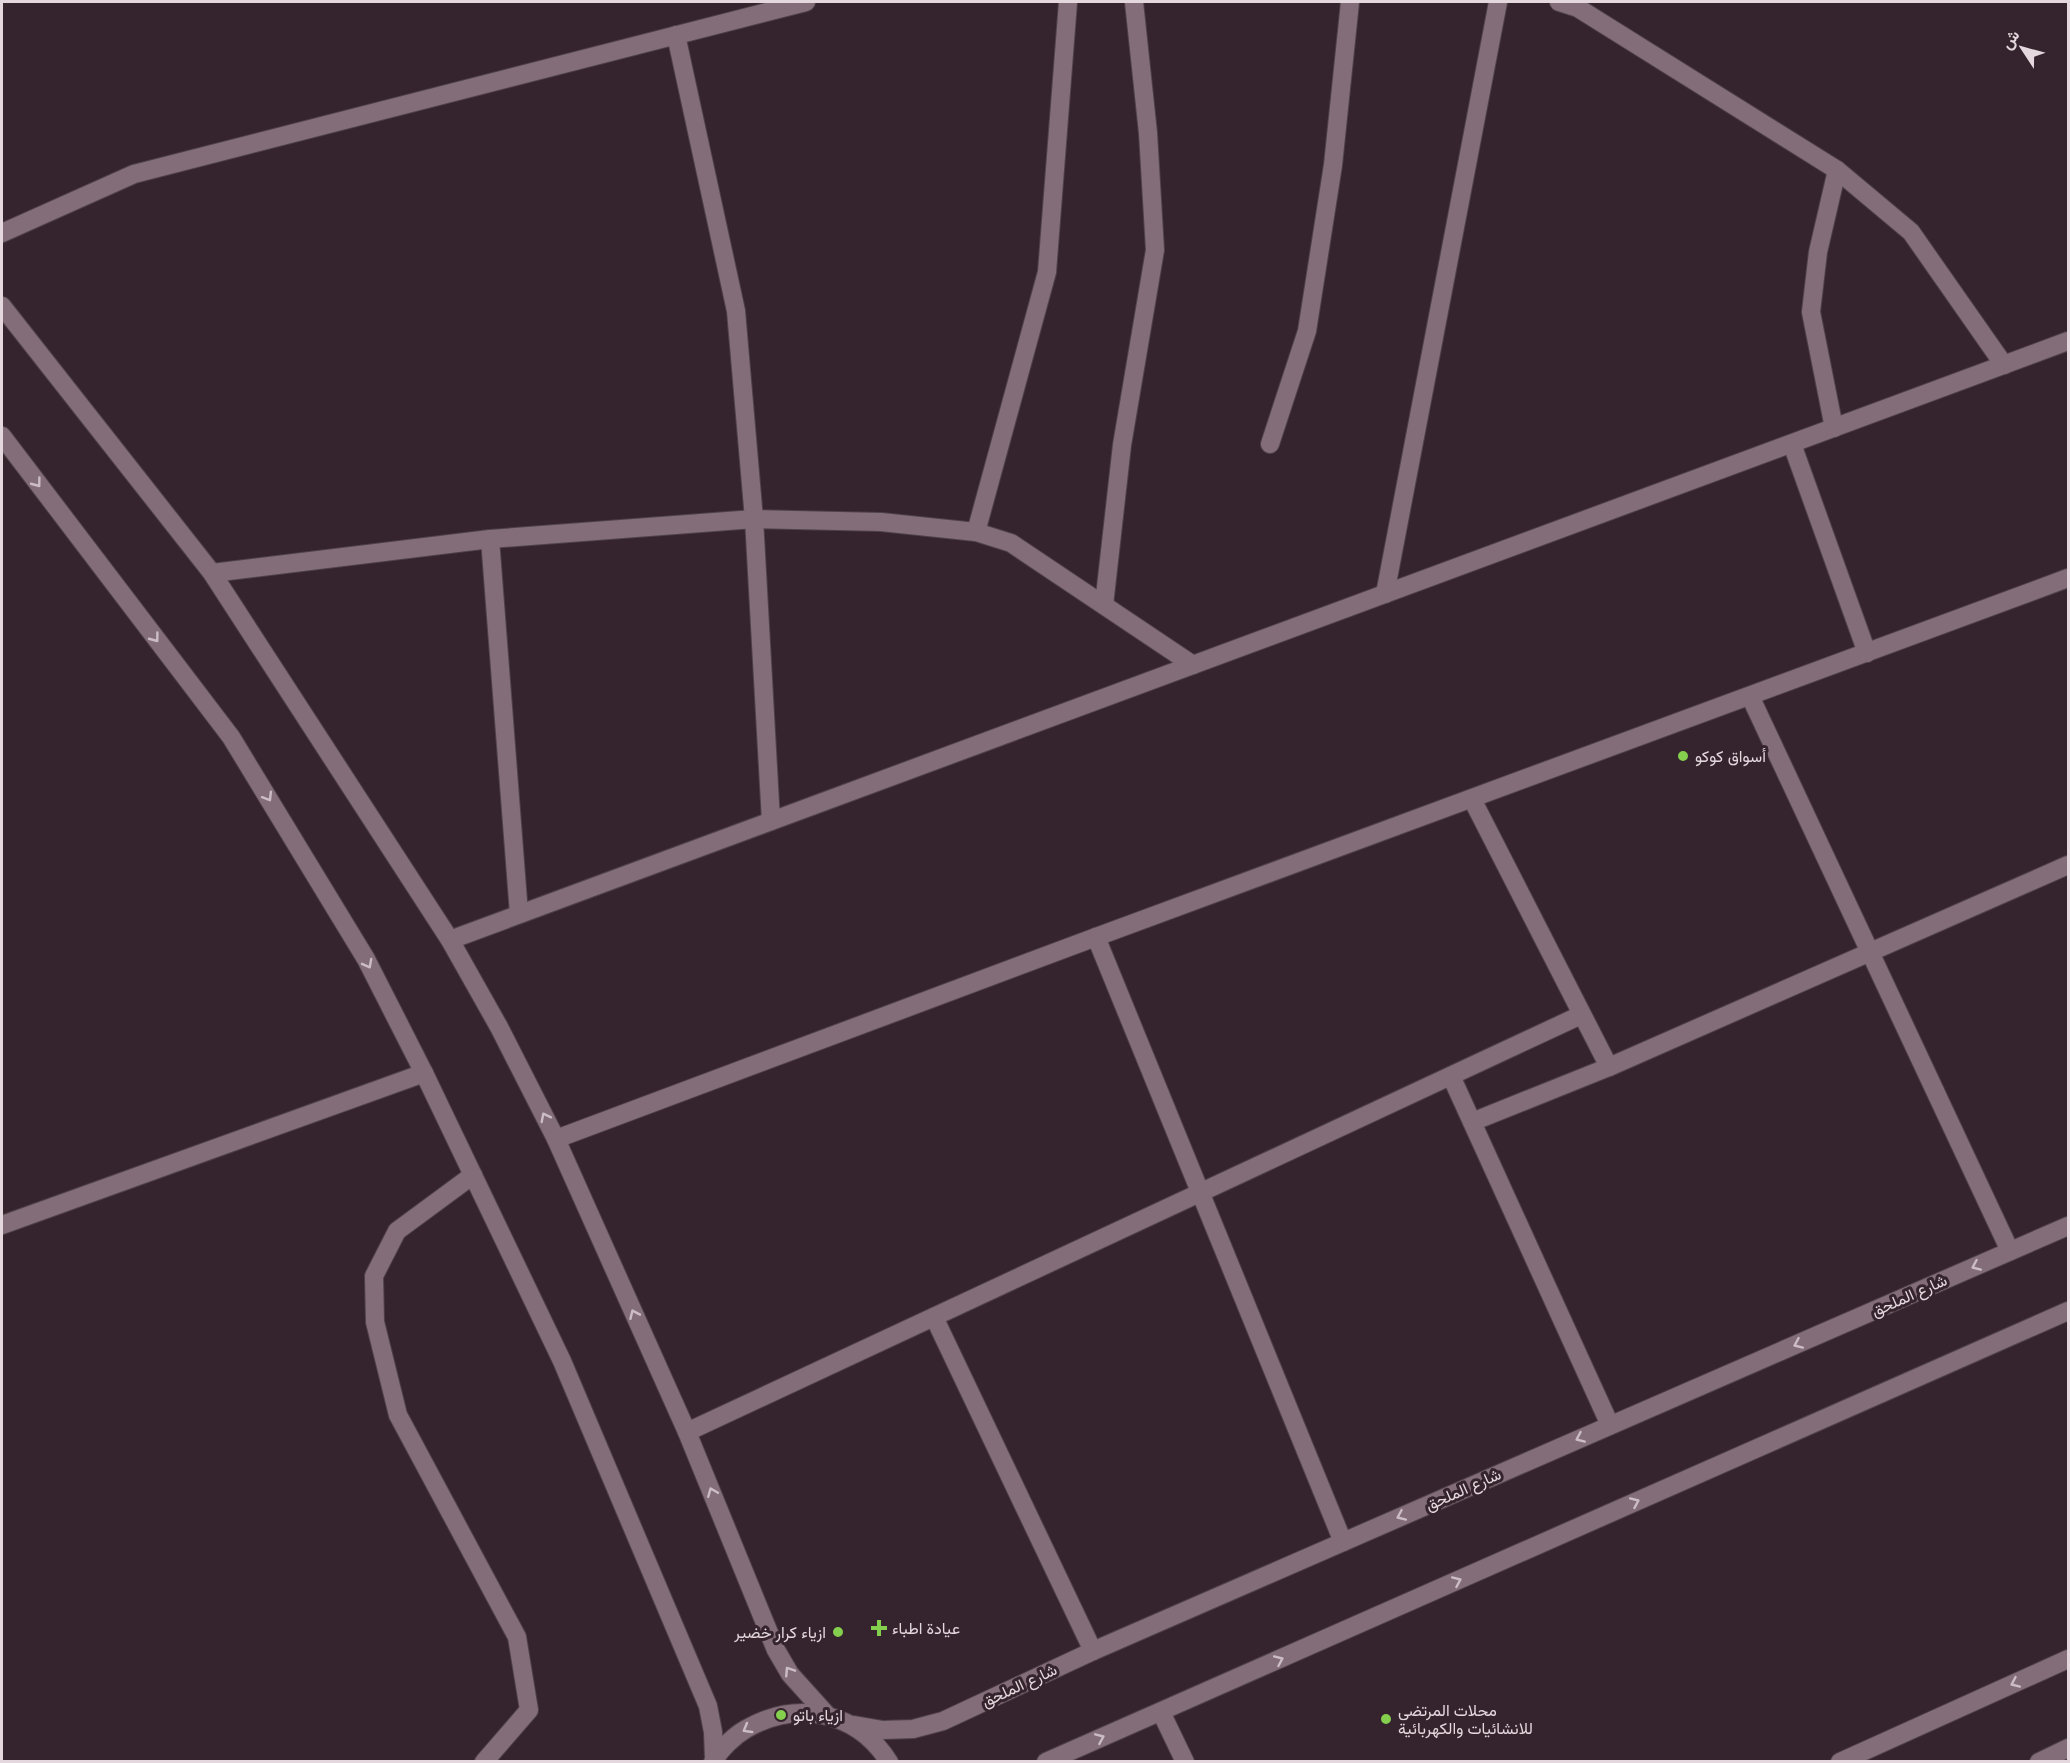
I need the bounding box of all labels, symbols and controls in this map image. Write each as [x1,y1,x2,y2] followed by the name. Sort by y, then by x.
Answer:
[1992,18,2052,78] north arrow
[1996,26,2024,53] text: ش
[29,476,40,487] one-way arrow
[148,631,159,642] one-way arrow
[1695,746,1766,767] place label: أسواق كوكو
[1676,749,1690,763] marker: أسواق كوكو
[260,791,272,801] one-way arrow
[361,958,372,968] one-way arrow
[540,1112,552,1123] one-way arrow
[1972,1259,1983,1271] one-way arrow
[1868,1269,1951,1322] street label: شارع الملحق
[629,1309,641,1320] one-way arrow
[1793,1337,1804,1349] one-way arrow
[1576,1431,1587,1443] one-way arrow
[1422,1463,1505,1516] street label: شارع الملحق
[707,1488,719,1499] one-way arrow
[1629,1497,1640,1509] one-way arrow
[1397,1509,1408,1521] one-way arrow
[1451,1576,1462,1588] one-way arrow
[892,1618,960,1638] place label: عيادة اطباء
[870,1619,888,1637] marker: عيادة اطباء
[733,1622,826,1643] place label: ازياء كرار خضير
[831,1625,845,1639] marker: ازياء كرار خضير
[1272,1655,1283,1667] one-way arrow
[978,1659,1061,1713] street label: شارع الملحق
[785,1667,796,1678] one-way arrow
[2011,1676,2022,1688] one-way arrow
[1398,1700,1533,1739] place label: محلات المرتضى للانشائيات والكهربائية
[793,1705,843,1726] place label: ازياء باتو
[774,1708,788,1722] marker: ازياء باتو
[1379,1712,1393,1726] marker: محلات المرتضى للانشائيات والكهربائية
[743,1722,753,1733] one-way arrow
[1094,1733,1105,1745] one-way arrow

